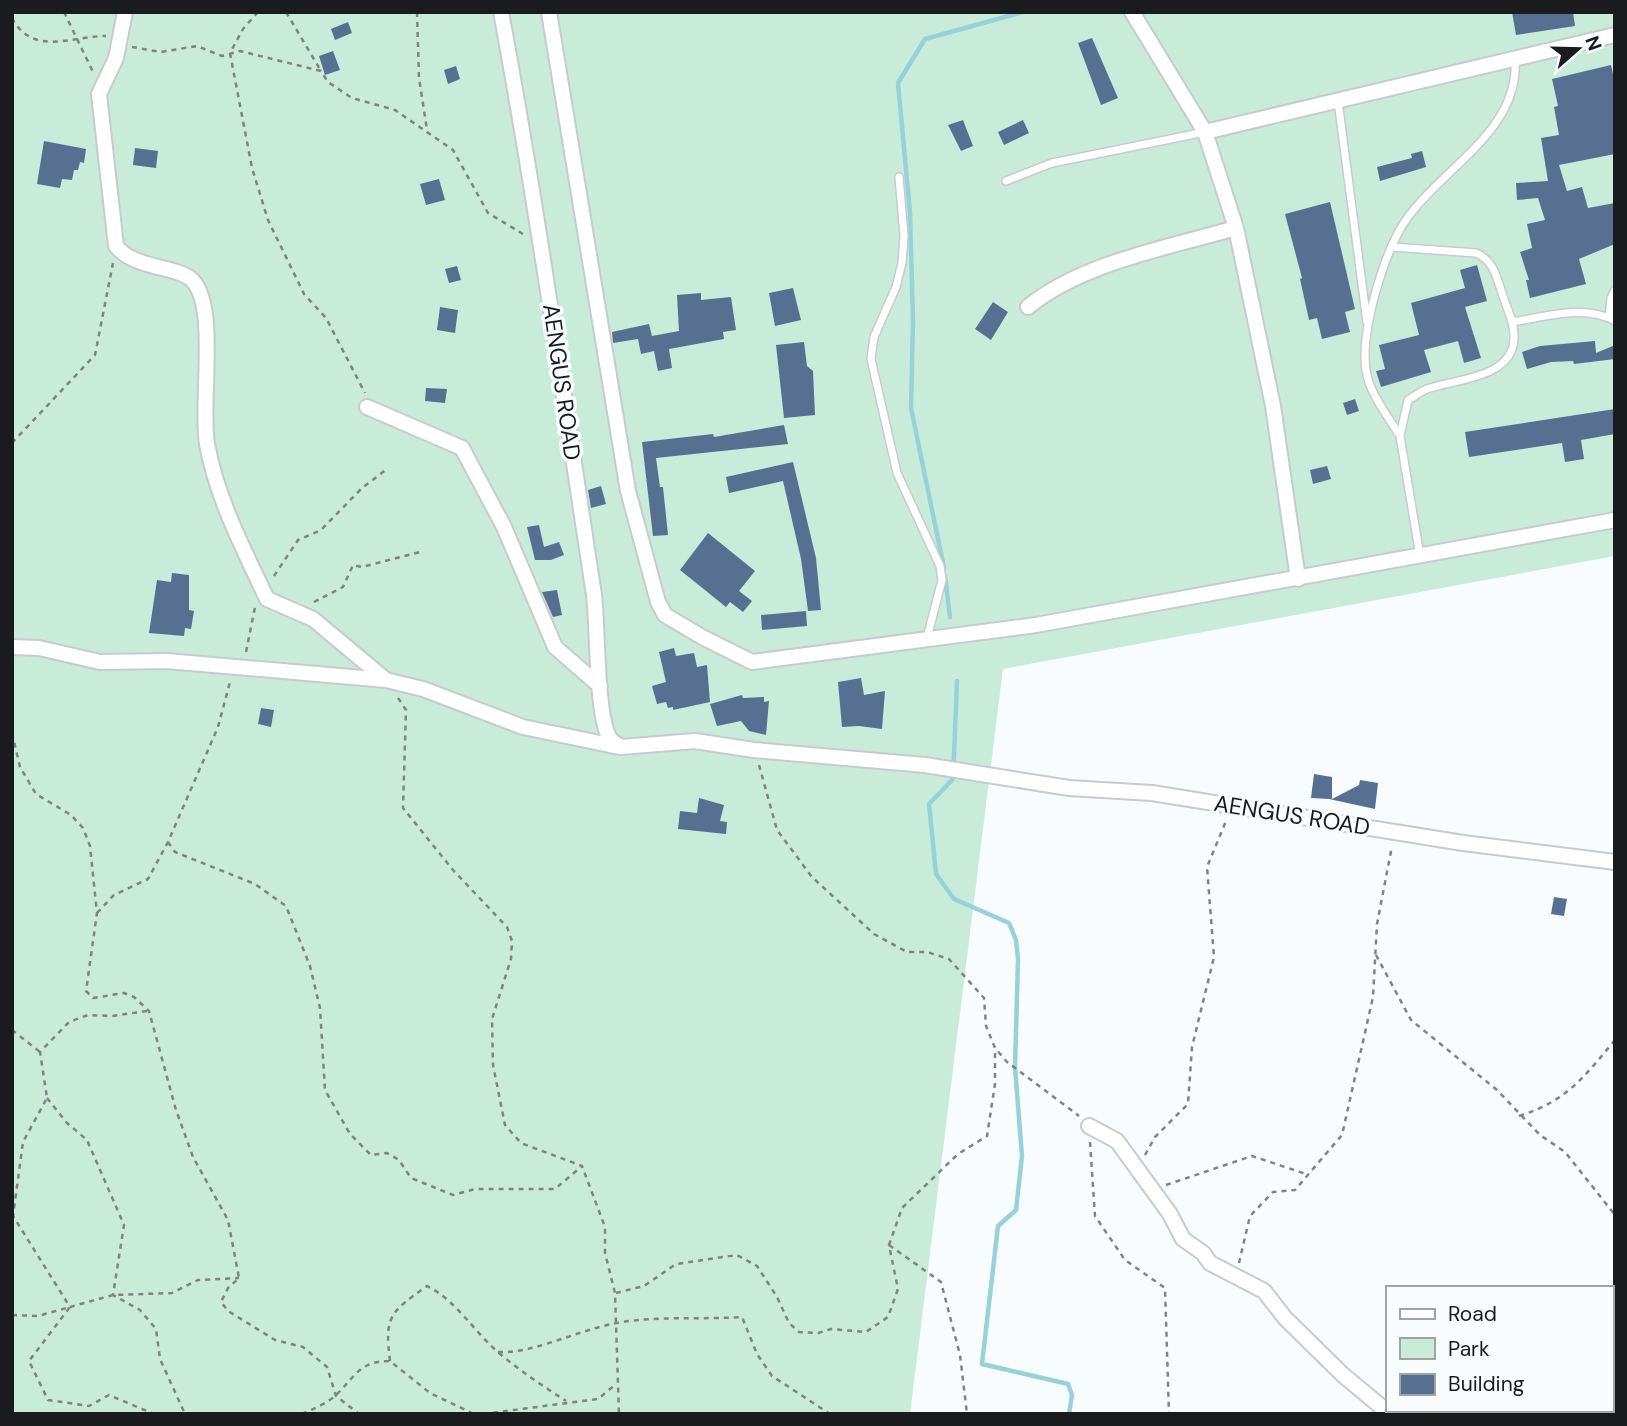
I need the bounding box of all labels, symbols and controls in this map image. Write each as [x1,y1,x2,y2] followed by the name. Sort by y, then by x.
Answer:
[1543,14,1613,84] north arrow
[1579,33,1608,54] text: N
[536,302,588,462] street label: AENGUS ROAD
[1212,788,1372,842] street label: AENGUS ROAD
[1386,1286,1613,1412] legend
[1448,1300,1497,1328] text: Road
[1448,1335,1490,1363] text: Park
[1448,1370,1525,1398] text: Building

